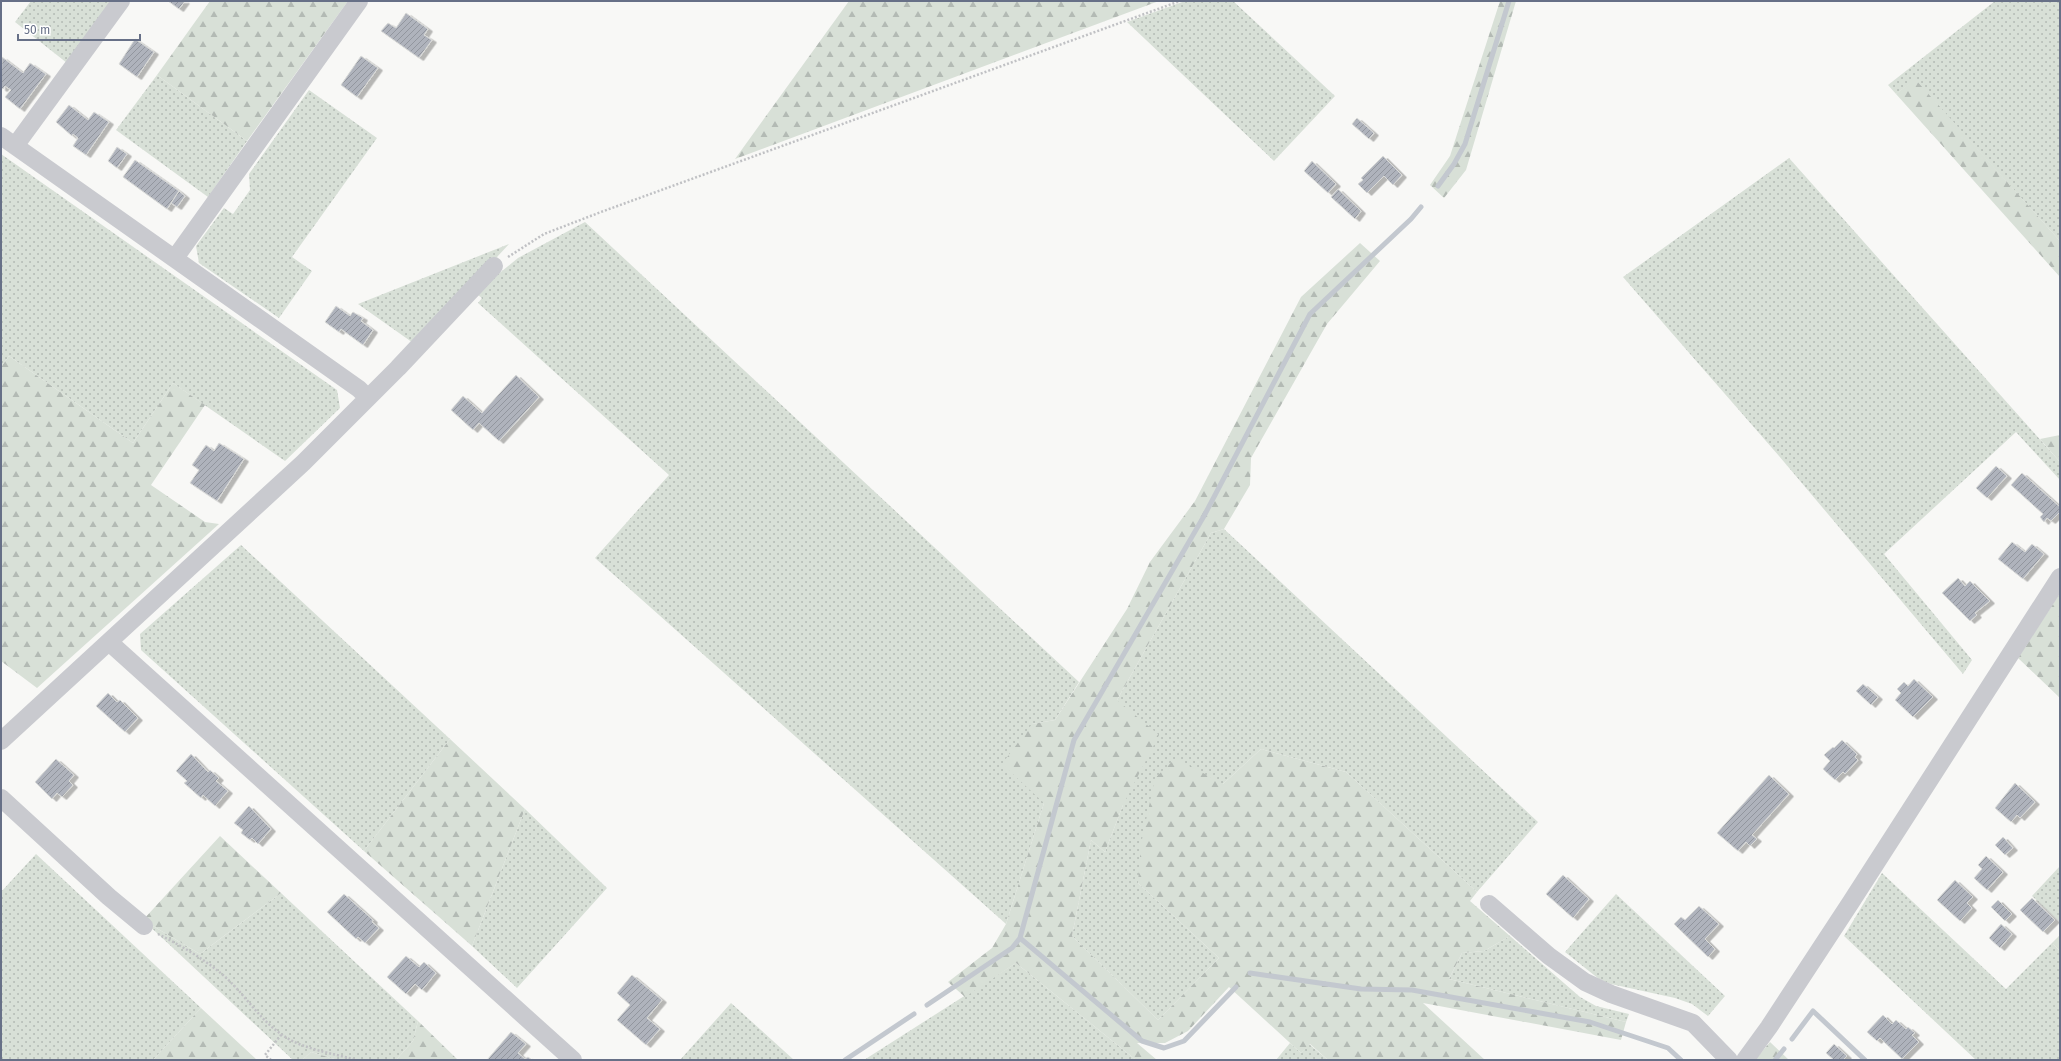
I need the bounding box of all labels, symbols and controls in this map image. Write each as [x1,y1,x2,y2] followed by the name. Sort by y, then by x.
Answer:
[18,16,140,42] scale bar
[24,23,50,37] text: 50 m

